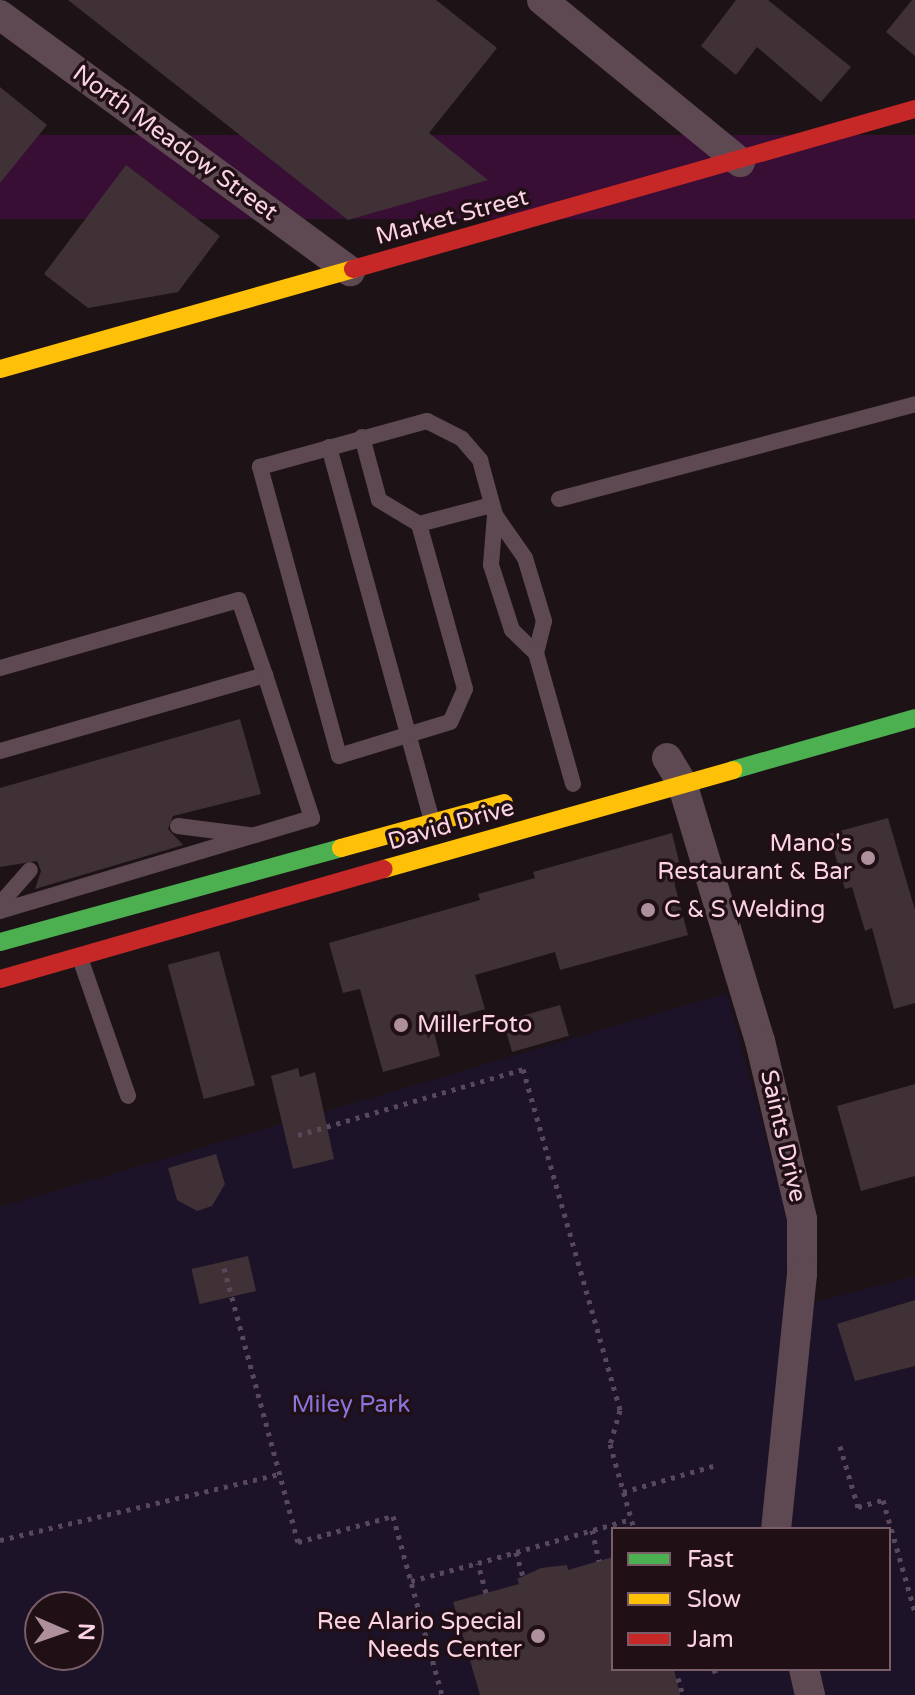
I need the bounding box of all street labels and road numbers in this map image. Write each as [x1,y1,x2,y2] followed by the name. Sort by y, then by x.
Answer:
[67,59,283,227] street label: North Meadow Street
[373,183,531,251] street label: Market Street
[384,793,518,857] street label: David Drive
[754,1067,812,1205] street label: Saints Drive

